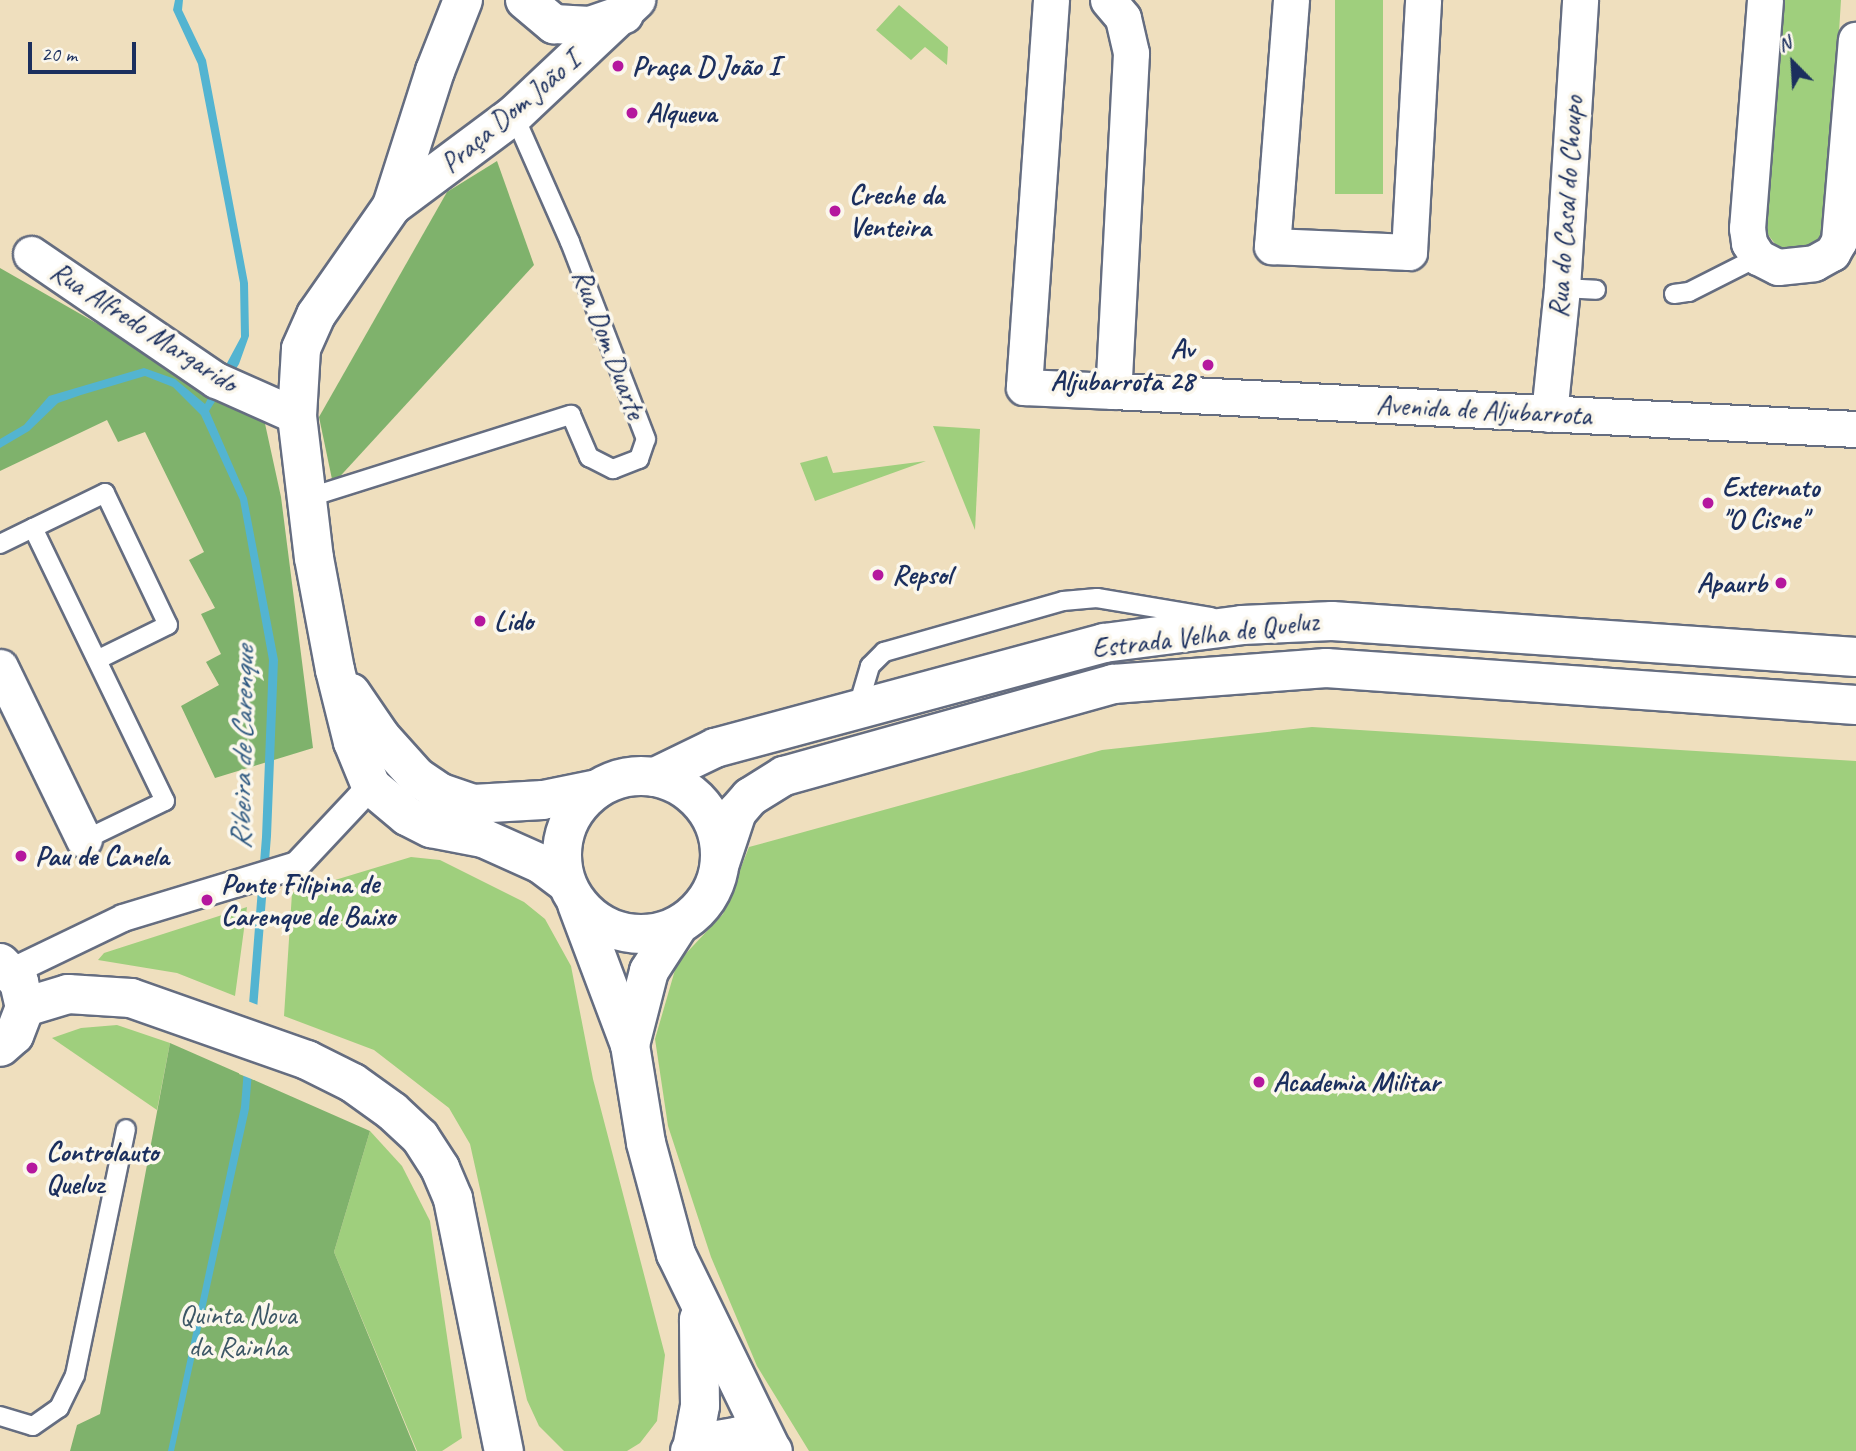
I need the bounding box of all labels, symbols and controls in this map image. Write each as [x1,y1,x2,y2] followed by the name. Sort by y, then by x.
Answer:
[32,28,140,72] scale bar
[1758,28,1828,98] north arrow
[1774,30,1795,57] text: N
[41,41,77,67] text: 20 m
[434,44,586,180] street label: Praça Dom João I
[632,49,779,83] place label: Praça D João I
[610,58,626,74] marker: Praça D João I
[1541,95,1591,319] street label: Rua do Casal do Choupo
[646,96,717,130] place label: Alqueva
[624,105,640,121] marker: Alqueva
[849,178,945,244] place label: Creche da Venteira
[827,203,843,219] marker: Creche da Venteira
[44,254,244,400] street label: Rua Alfredo Margarido
[565,264,653,424] street label: Rua Dom Duarte
[1050,332,1194,398] place label: Av Aljubarrota 28
[1200,357,1216,373] marker: Av Aljubarrota 28
[1375,388,1593,432] street label: Avenida de Aljubarrota
[1722,470,1819,536] place label: Externato "O Cisne"
[1700,495,1716,511] marker: Externato "O Cisne"
[892,558,952,592] place label: Repsol
[1697,566,1767,600] place label: Apaurb
[870,567,886,583] marker: Repsol
[1773,575,1789,591] marker: Apaurb
[494,604,533,638] place label: Lido
[1090,604,1320,666] street label: Estrada Velha de Queluz
[472,613,488,629] marker: Lido
[222,646,262,850] water label: Ribeira de Carenque
[35,839,169,873] place label: Pau de Canela
[13,848,29,864] marker: Pau de Canela
[221,867,396,933] place label: Ponte Filipina de Carenque de Baixo
[199,892,215,908] marker: Ponte Filipina de Carenque de Baixo
[1273,1065,1439,1099] place label: Academia Militar
[1251,1074,1267,1090] marker: Academia Militar
[46,1135,158,1201] place label: Controlauto Queluz
[24,1160,40,1176] marker: Controlauto Queluz
[179,1298,297,1364] park label: Quinta Nova da Rainha

